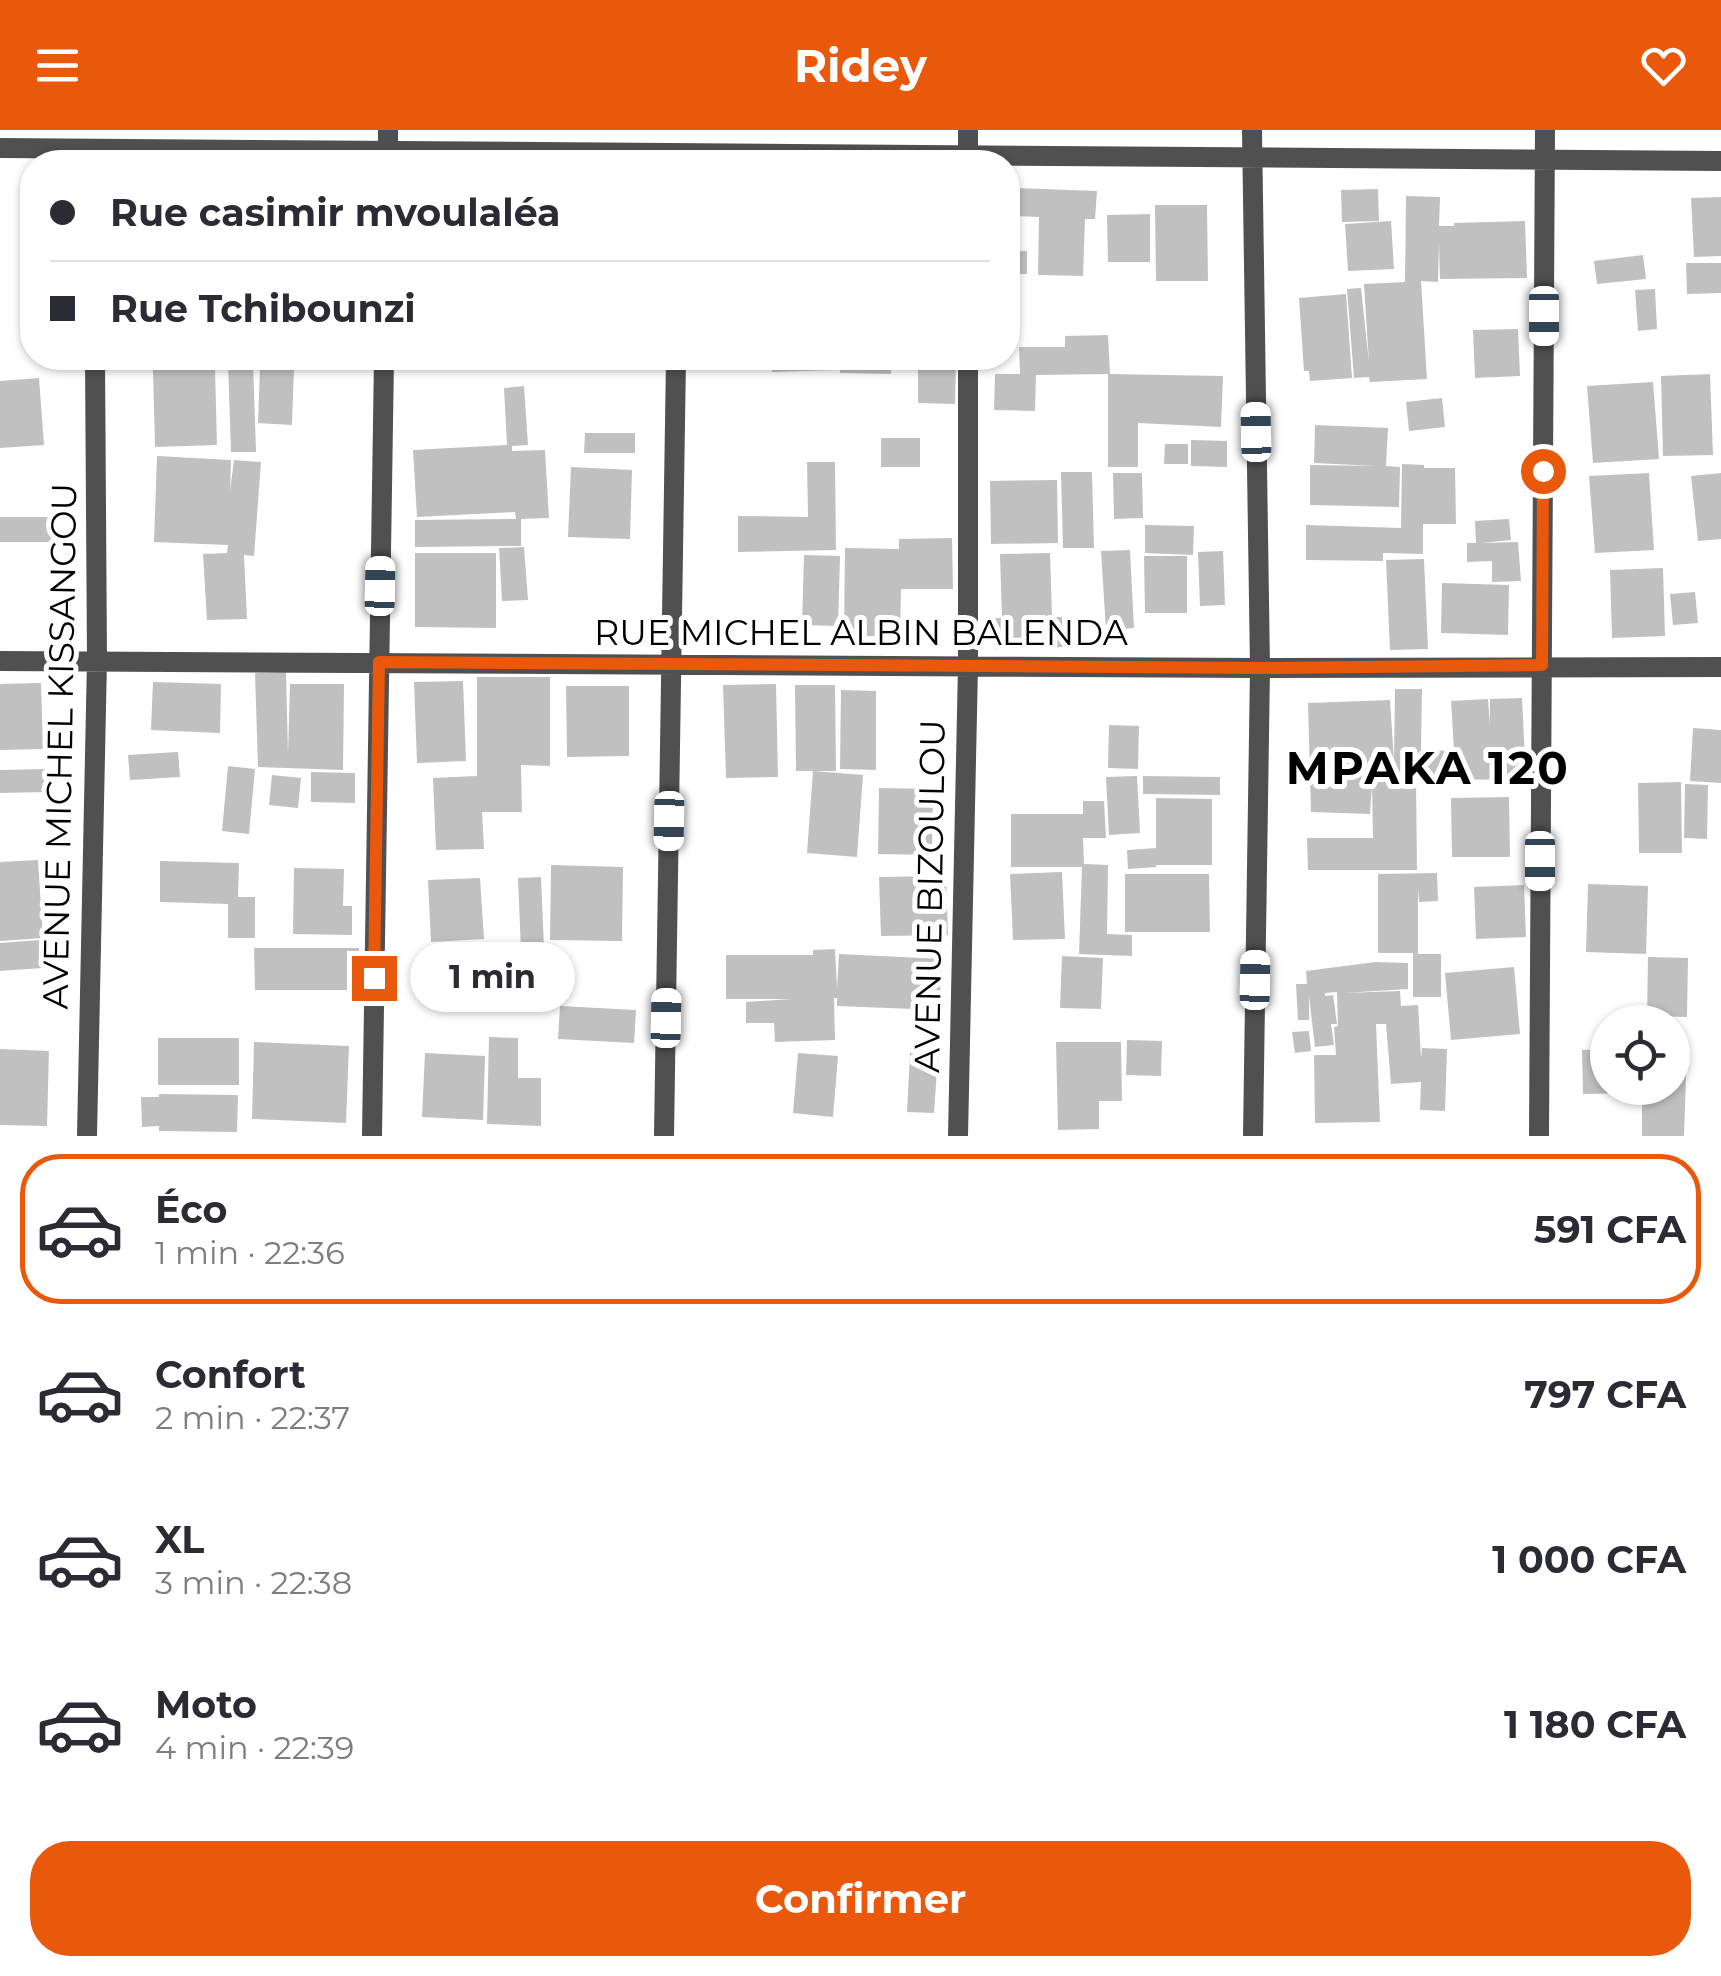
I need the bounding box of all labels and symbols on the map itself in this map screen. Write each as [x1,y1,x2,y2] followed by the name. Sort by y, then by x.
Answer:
[1529,286,1559,346] car
[1240,402,1272,462] car
[1521,449,1566,494] route start
[33,482,86,1010] street label: AVENUE MICHEL KISSANGOU
[364,556,396,616] car
[594,611,1129,654] street label: RUE MICHEL ALBIN BALENDA
[905,719,954,1073] street label: AVENUE BIZOULOU
[1286,740,1570,795] district label: MPAKA 120
[653,791,685,851] car
[1525,831,1555,891] car
[409,943,574,1013] callout: 1 min
[1239,950,1271,1010] car
[352,956,397,1001] route end
[650,988,682,1048] car

